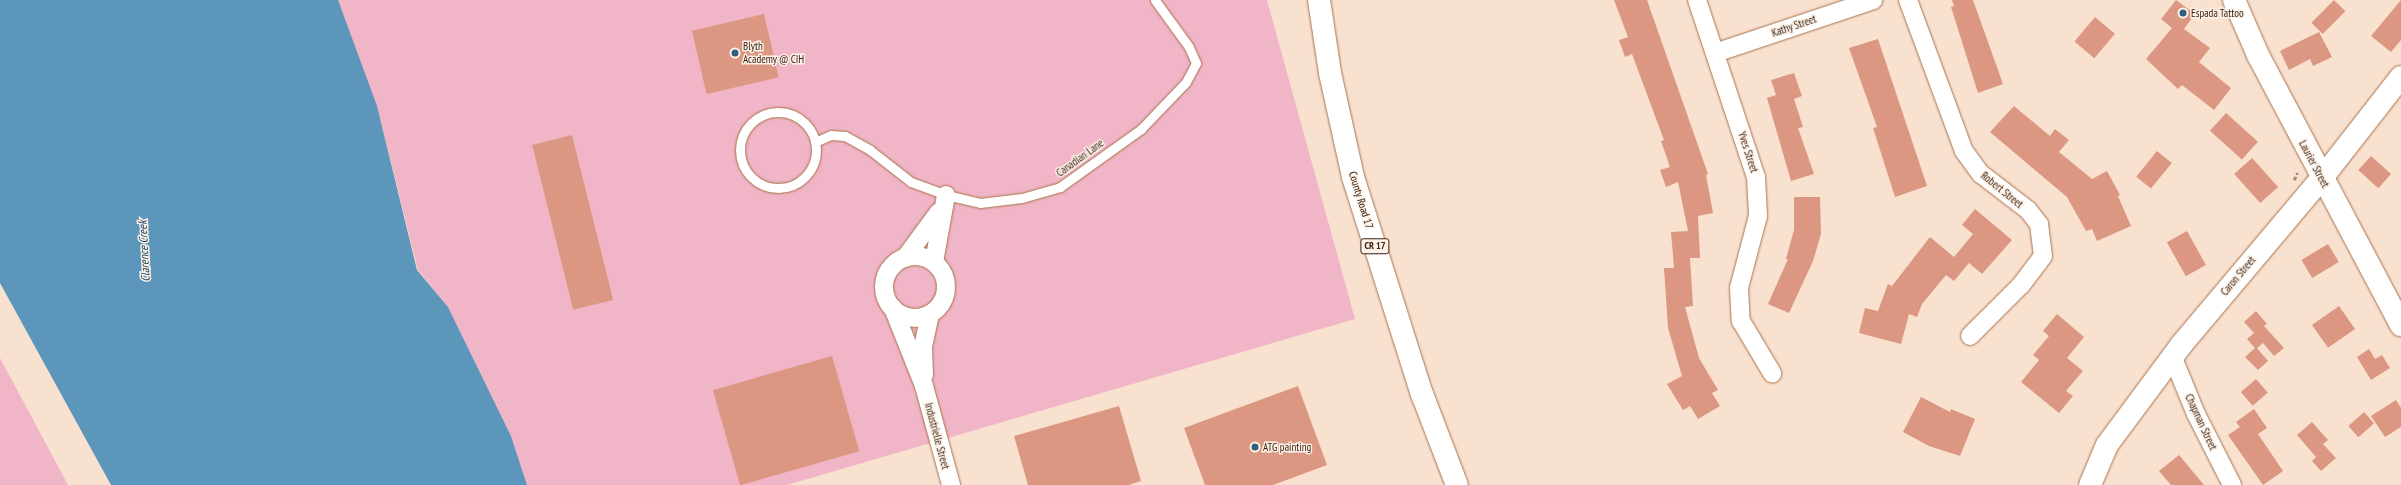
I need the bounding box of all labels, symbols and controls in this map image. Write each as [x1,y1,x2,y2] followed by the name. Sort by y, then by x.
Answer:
[2191,6,2244,20] place label: Espada Tattoo
[2178,8,2188,18] marker: Espada Tattoo
[1770,12,1818,40] street label: Kathy Street
[743,40,805,66] place label: Blyth Academy @ CIH
[730,48,740,58] marker: Blyth Academy @ CIH
[1735,130,1761,174] street label: Yves Street
[1054,136,1106,180] street label: Canadian Lane
[2296,138,2332,190] street label: Laurier Street
[1978,169,2026,211] street label: Robert Street
[1346,170,1376,230] street label: County Road 17
[135,220,153,282] water label: Clarence Creek
[1360,238,1390,254] road number: CR 17
[2218,254,2258,298] street label: Caron Street
[2182,392,2220,452] street label: Chapman Street
[922,401,952,471] street label: Industrielle Street
[1263,440,1311,454] place label: ATG painting
[1250,442,1260,452] marker: ATG painting

